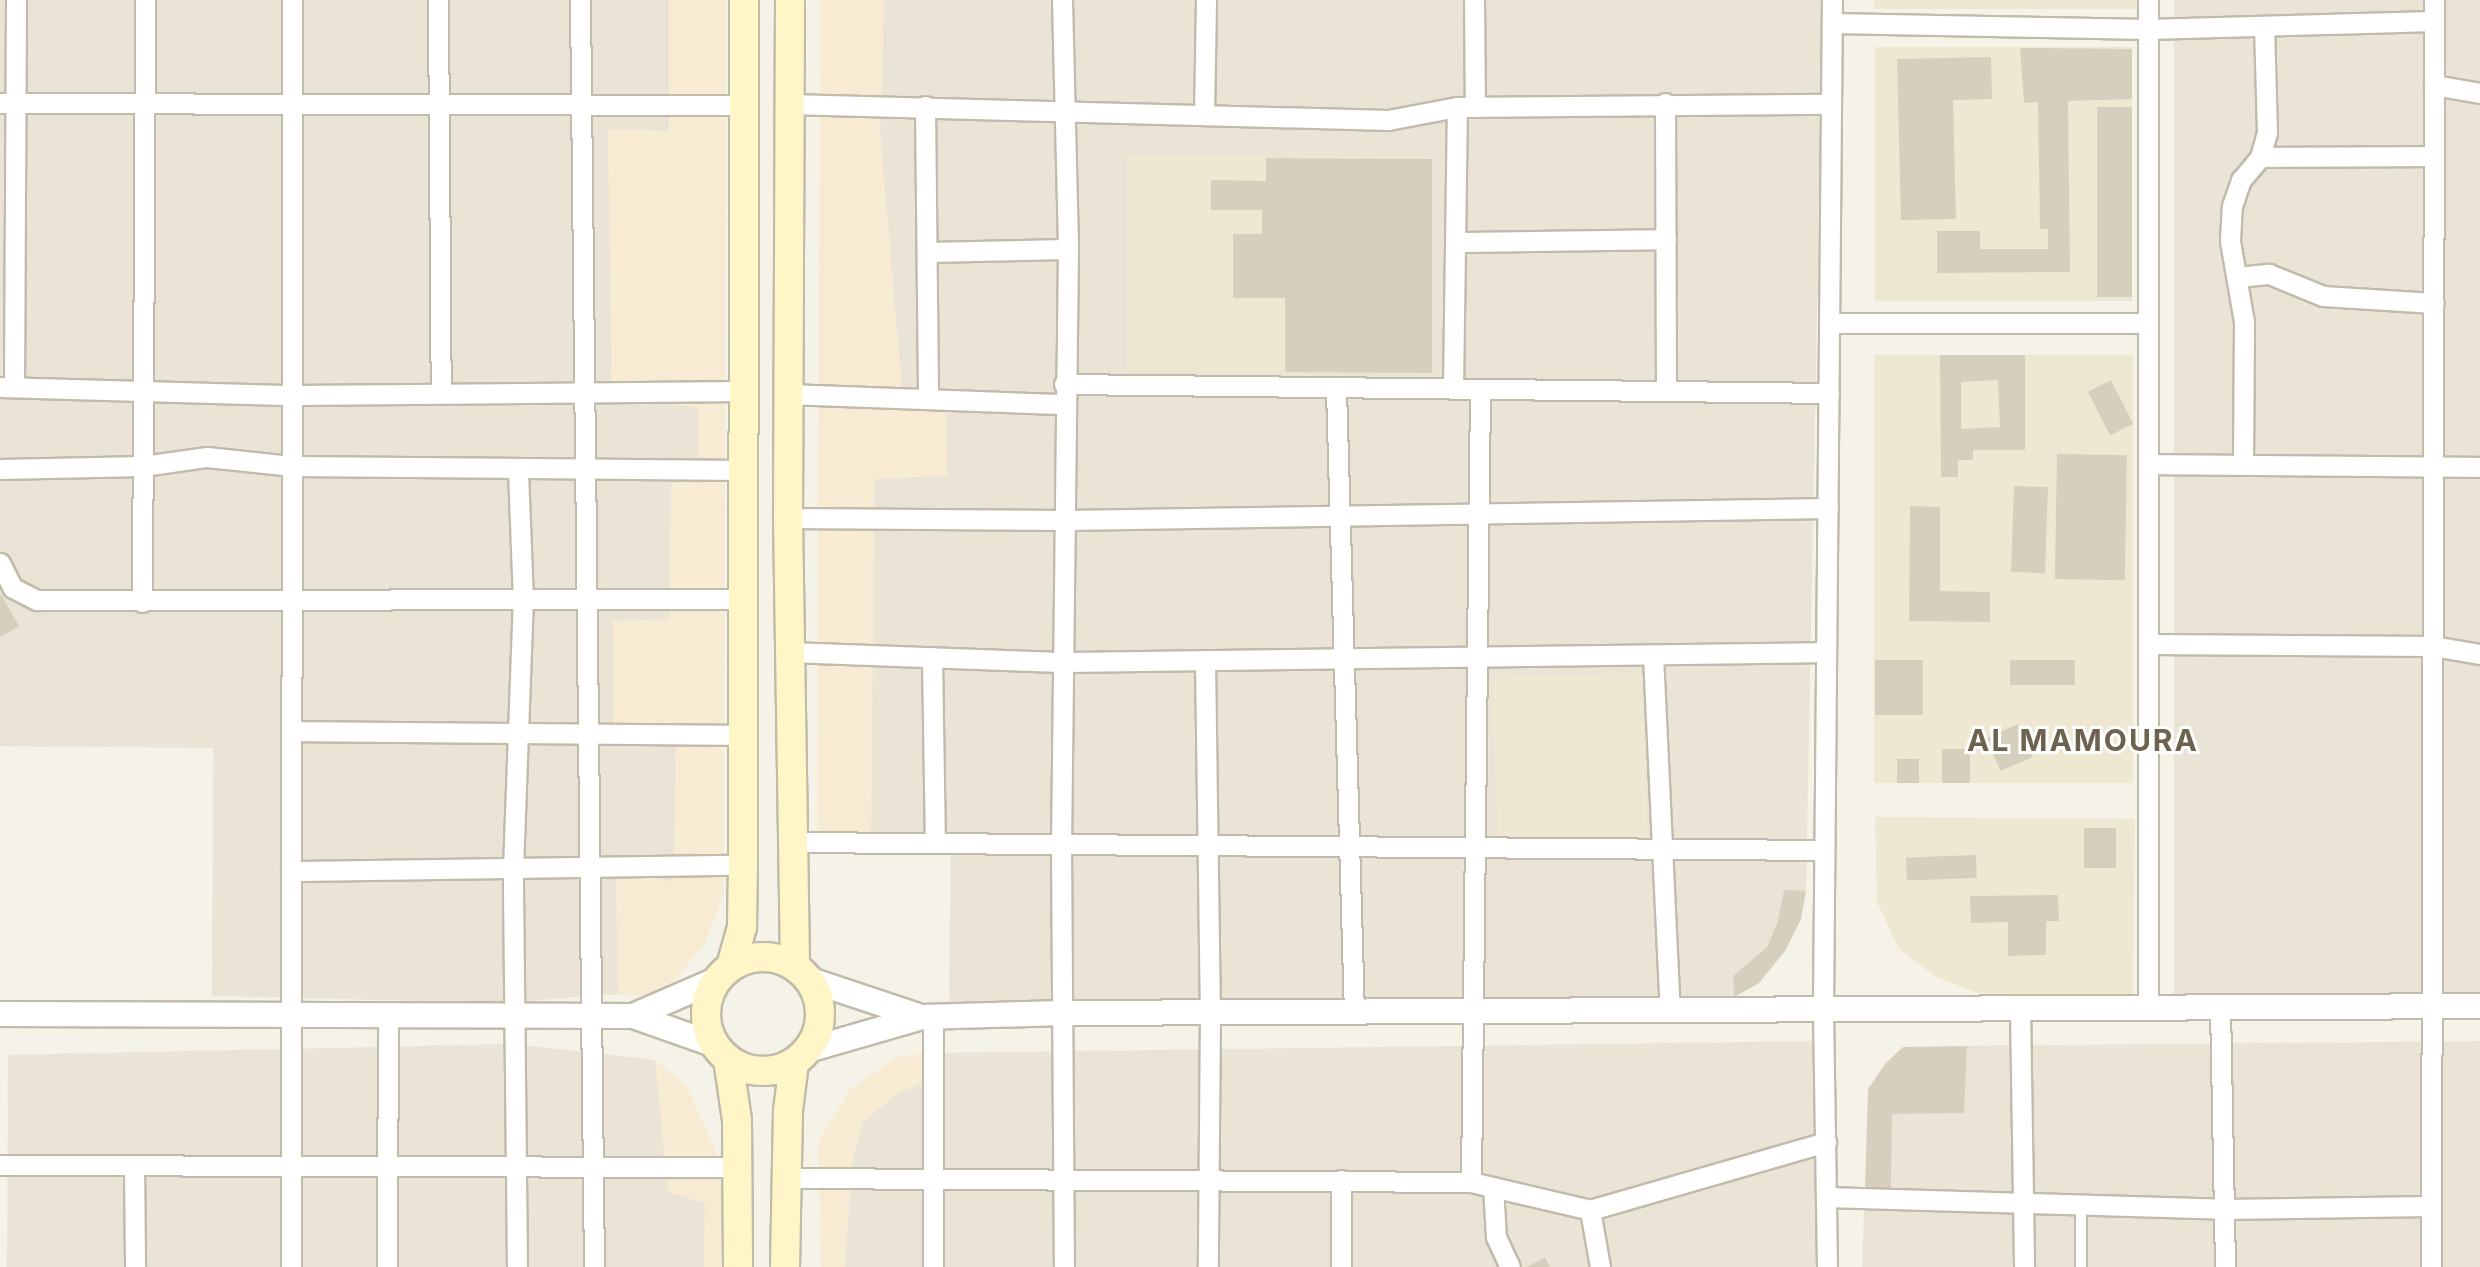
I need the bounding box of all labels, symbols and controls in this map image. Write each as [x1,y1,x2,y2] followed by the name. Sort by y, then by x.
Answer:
[1968,722,2198,758] district label: AL MAMOURA

